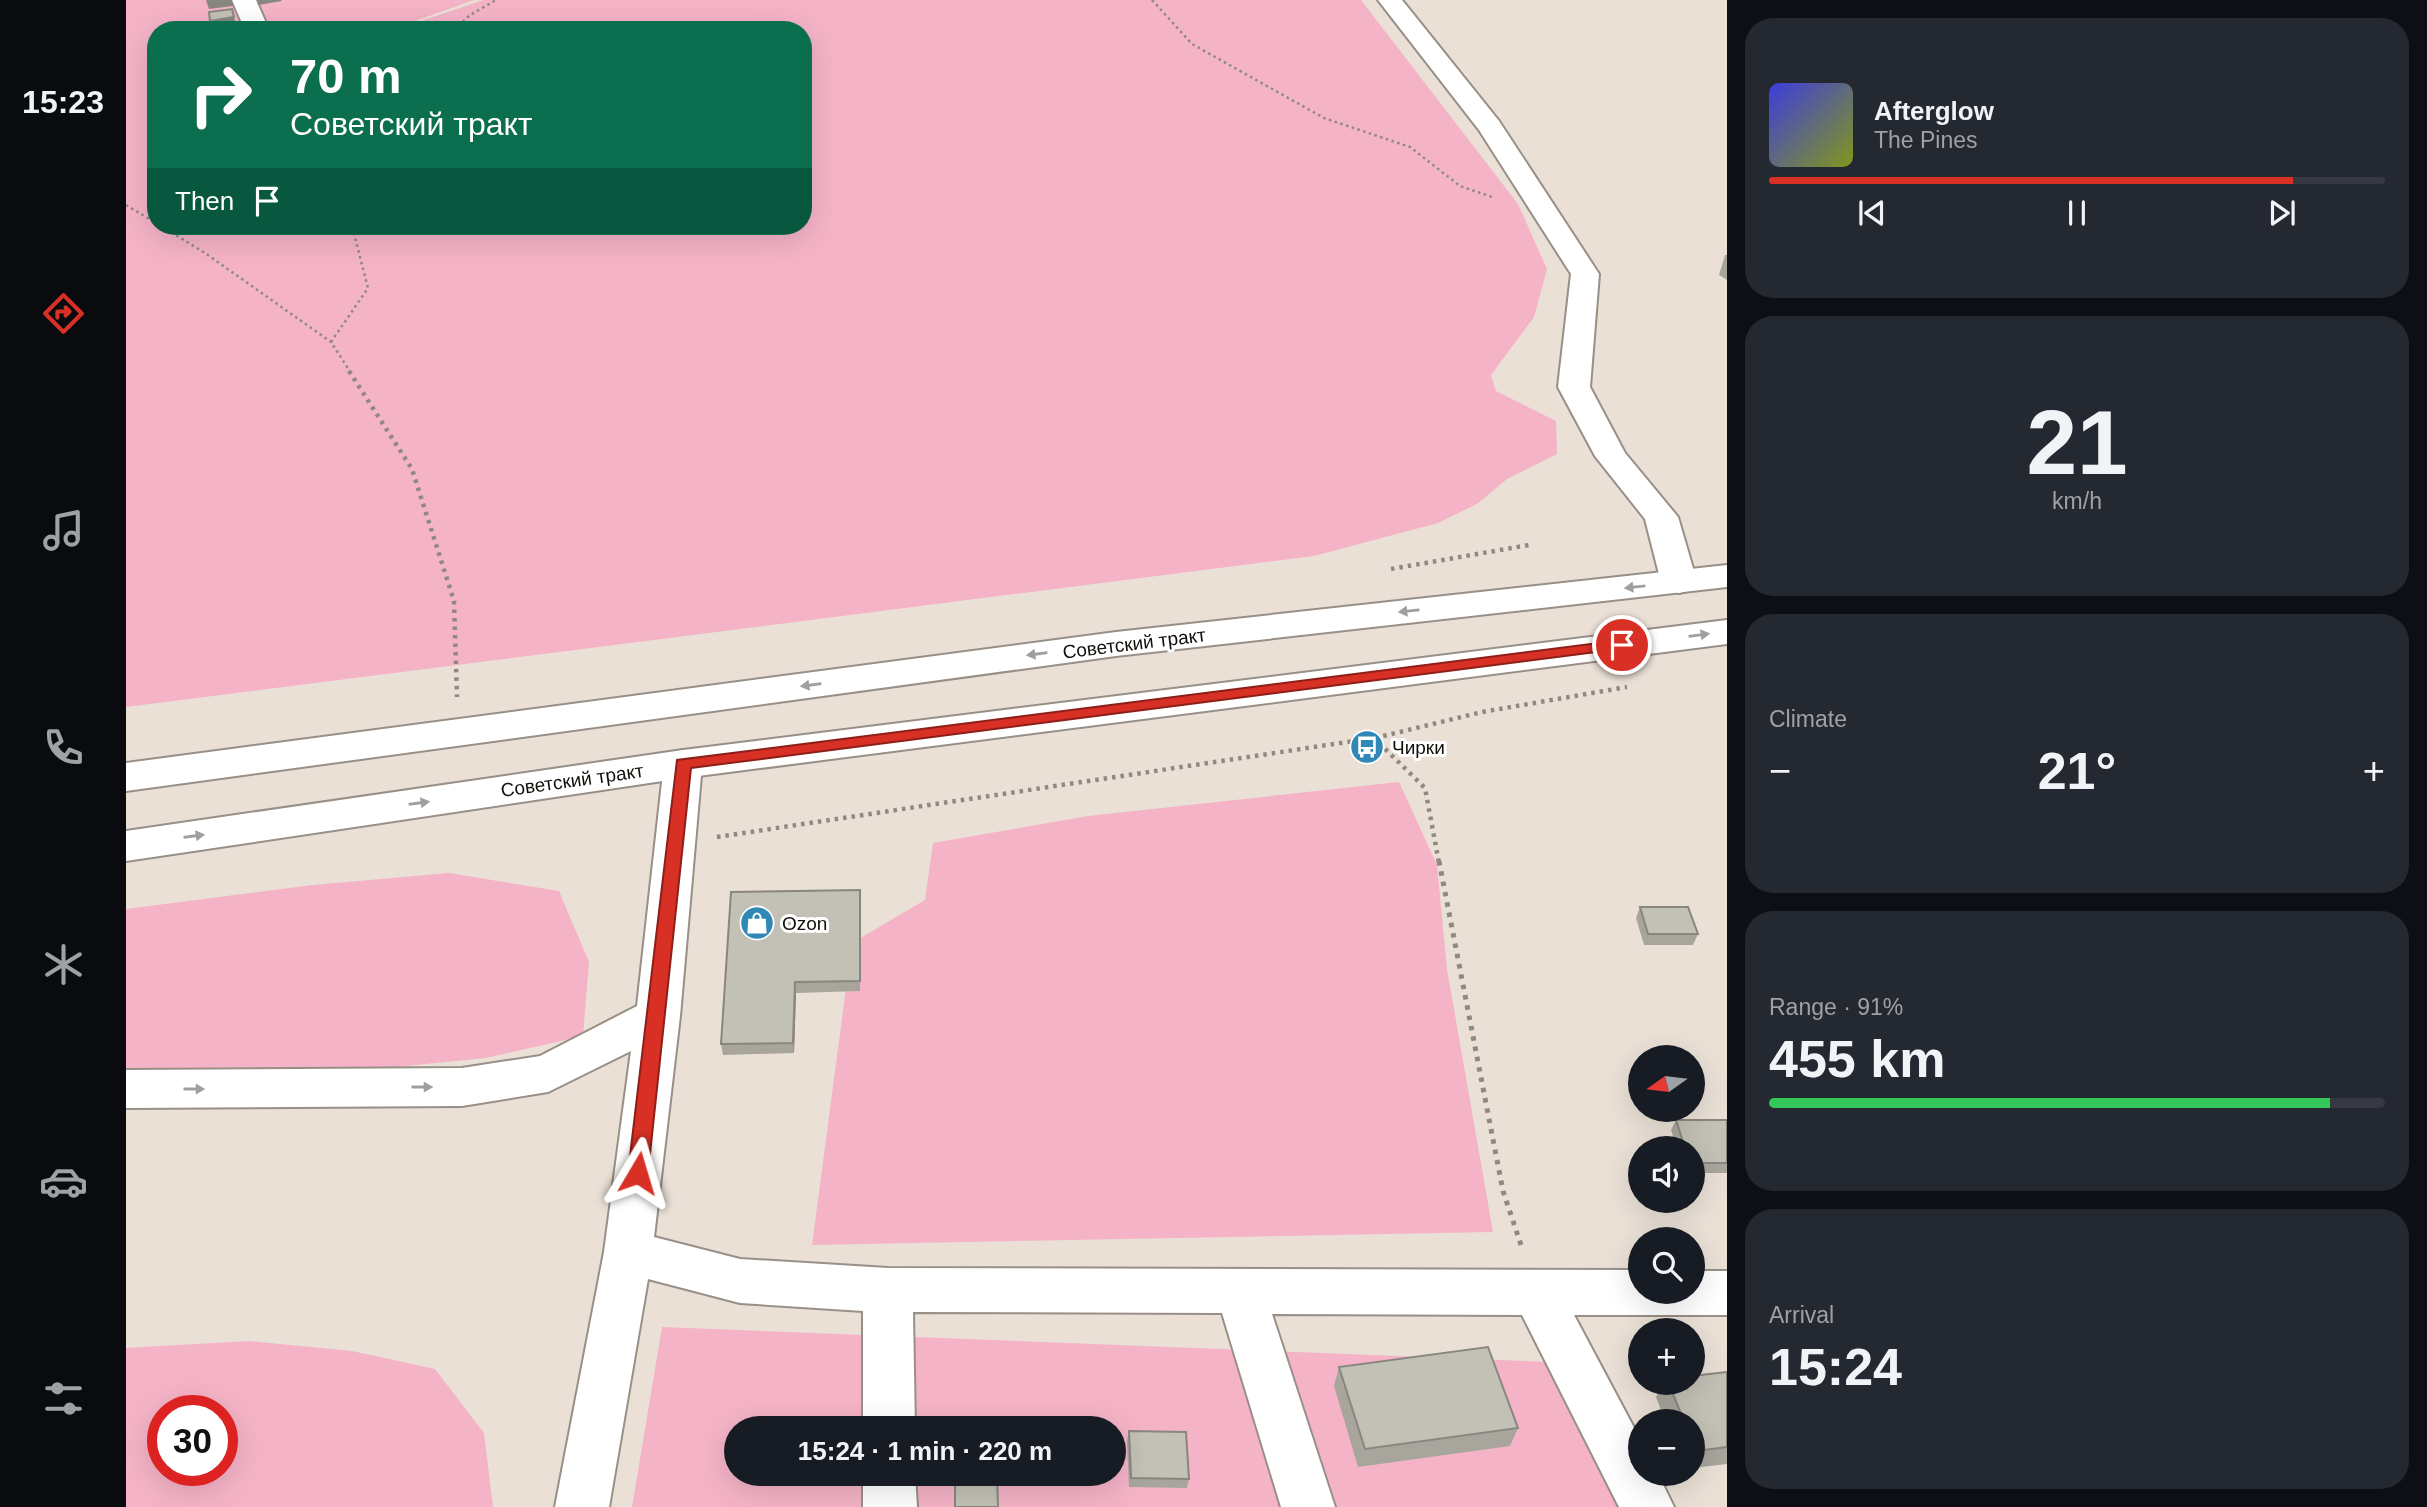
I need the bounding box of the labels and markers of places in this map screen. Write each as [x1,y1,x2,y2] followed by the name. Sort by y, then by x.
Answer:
[1592,615,1652,675] pin
[1348,728,1386,766] bus stop icon: Чирки
[1392,737,1445,758] place label: Чирки
[738,904,776,942] shop icon: Ozon
[782,913,827,934] place label: Ozon

